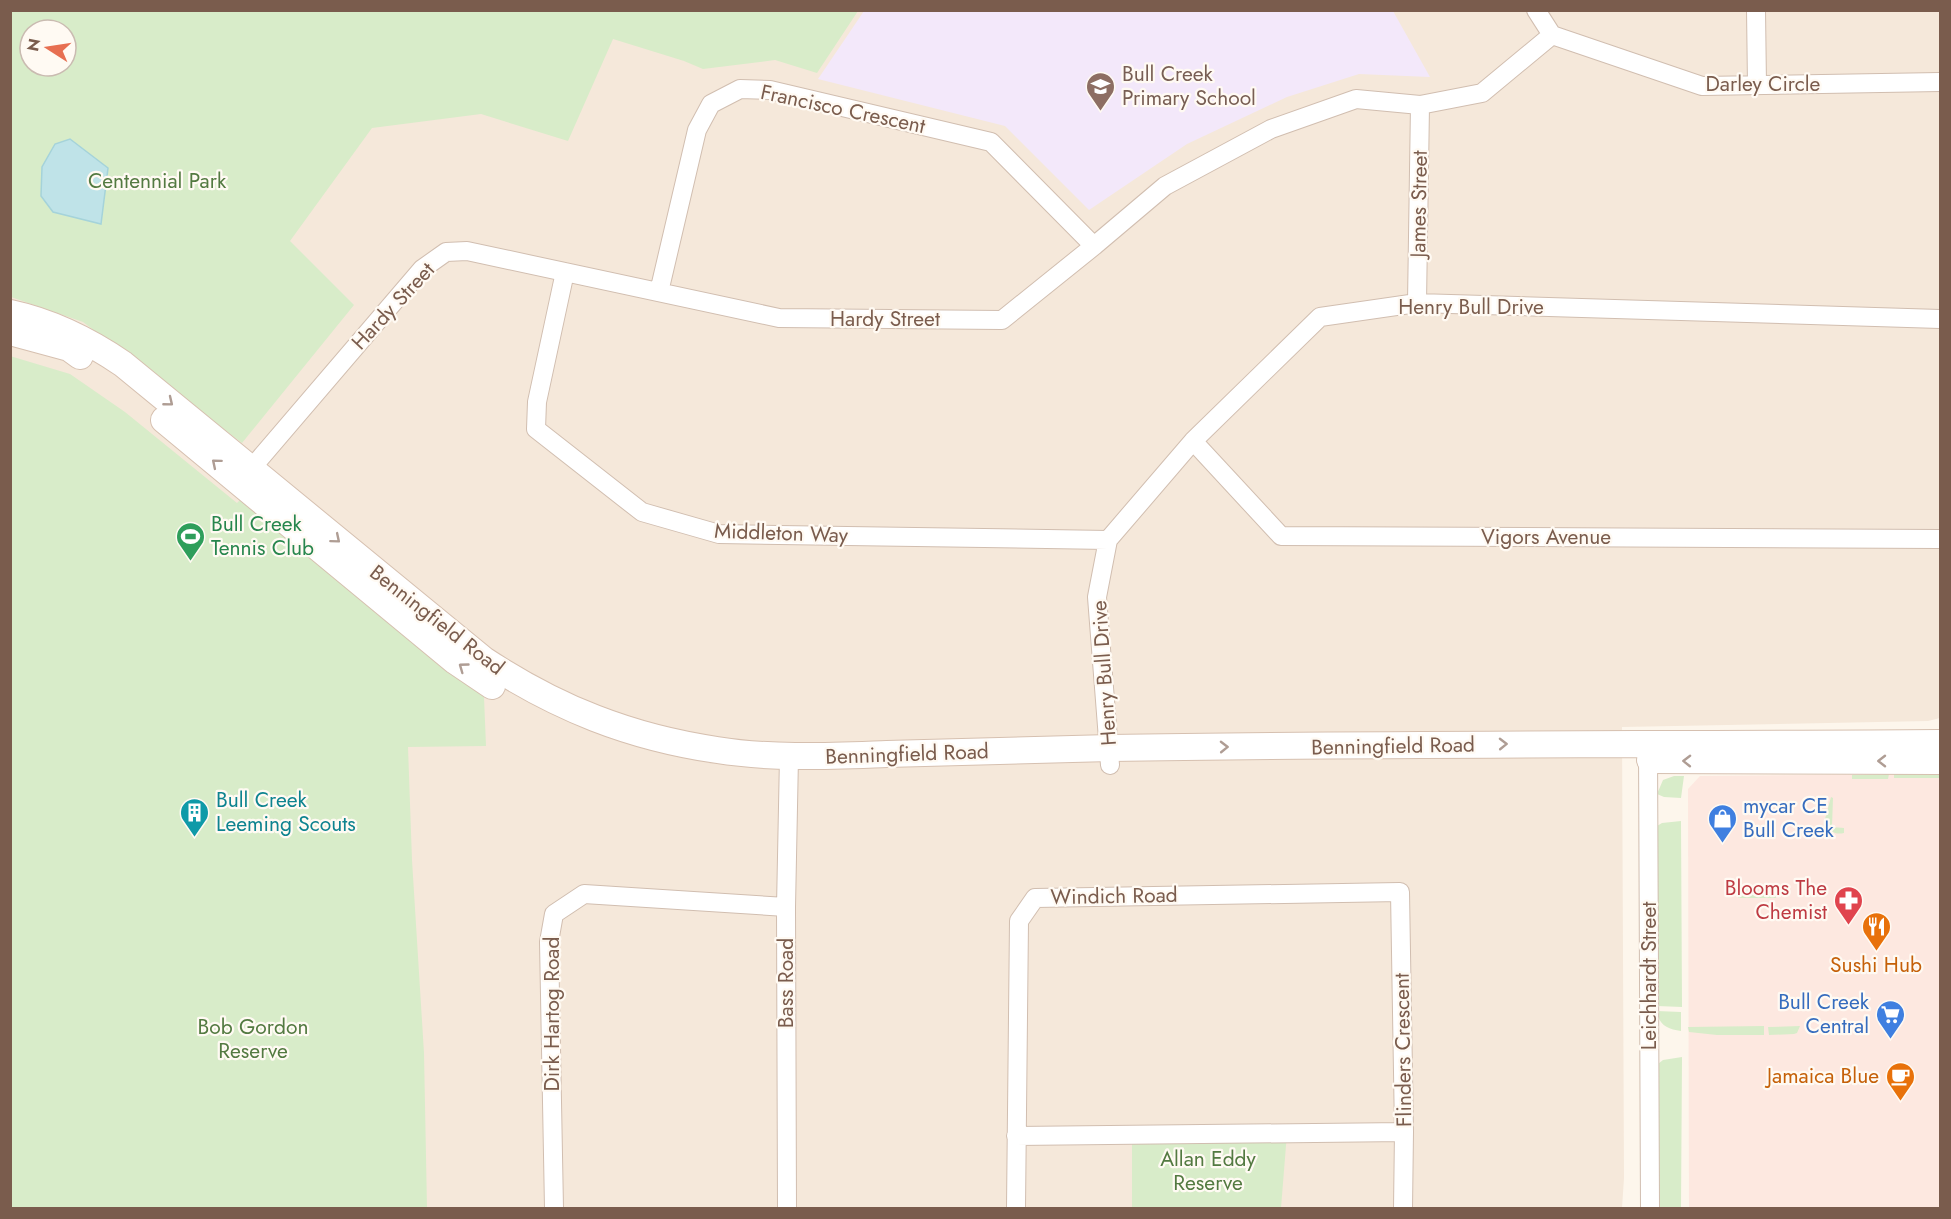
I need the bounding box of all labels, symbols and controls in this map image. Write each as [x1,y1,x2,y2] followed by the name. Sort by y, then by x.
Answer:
[18,18,78,78] north arrow
[21,36,46,54] text: N
[1122,59,1256,113] place label: Bull Creek Primary School
[1706,69,1821,99] street label: Darley Circle
[1085,70,1117,112] school or university icon: Bull Creek Primary School
[758,77,928,141] street label: Francisco Crescent
[1403,150,1435,261] street label: James Street
[88,166,227,196] park label: Centennial Park
[345,256,441,356] street label: Hardy Street
[1398,292,1544,322] street label: Henry Bull Drive
[830,304,940,334] street label: Hardy Street
[162,395,173,406] one-way arrow
[212,460,223,471] one-way arrow
[211,509,314,563] place label: Bull Creek Tennis Club
[714,516,849,550] street label: Middleton Way
[174,520,206,562] sports icon: Bull Creek Tennis Club
[1481,522,1611,552] street label: Vigors Avenue
[329,532,340,543] one-way arrow
[363,558,511,682] street label: Benningfield Road
[1084,599,1124,747] street label: Henry Bull Drive
[459,663,470,674] one-way arrow
[1311,730,1475,762] street label: Benningfield Road
[825,736,989,772] street label: Benningfield Road
[1499,738,1508,751] one-way arrow
[1220,741,1229,753] one-way arrow
[1683,755,1692,767] one-way arrow
[1878,755,1887,767] one-way arrow
[216,785,356,839] place label: Bull Creek Leeming Scouts
[1743,791,1835,845] place label: mycar CE Bull Creek
[179,796,211,838] building icon: Bull Creek Leeming Scouts
[1706,802,1738,844] shop icon: mycar CE Bull Creek
[1725,873,1827,927] place label: Blooms The Chemist
[1050,880,1178,912] street label: Windich Road
[1832,884,1864,926] pharmacy icon: Blooms The Chemist
[1634,902,1664,1050] street label: Leichhardt Street
[1860,910,1892,952] restaurant icon: Sushi Hub
[537,937,567,1091] street label: Dirk Hartog Road
[771,938,801,1028] street label: Bass Road
[1830,950,1922,980] place label: Sushi Hub
[1387,973,1419,1127] street label: Flinders Crescent
[1778,987,1870,1041] place label: Bull Creek Central
[1874,998,1906,1040] supermarket icon: Bull Creek Central
[198,1012,308,1066] park label: Bob Gordon Reserve
[1884,1060,1916,1102] cafe icon: Jamaica Blue
[1764,1061,1879,1091] place label: Jamaica Blue
[1160,1144,1257,1198] park label: Allan Eddy Reserve

